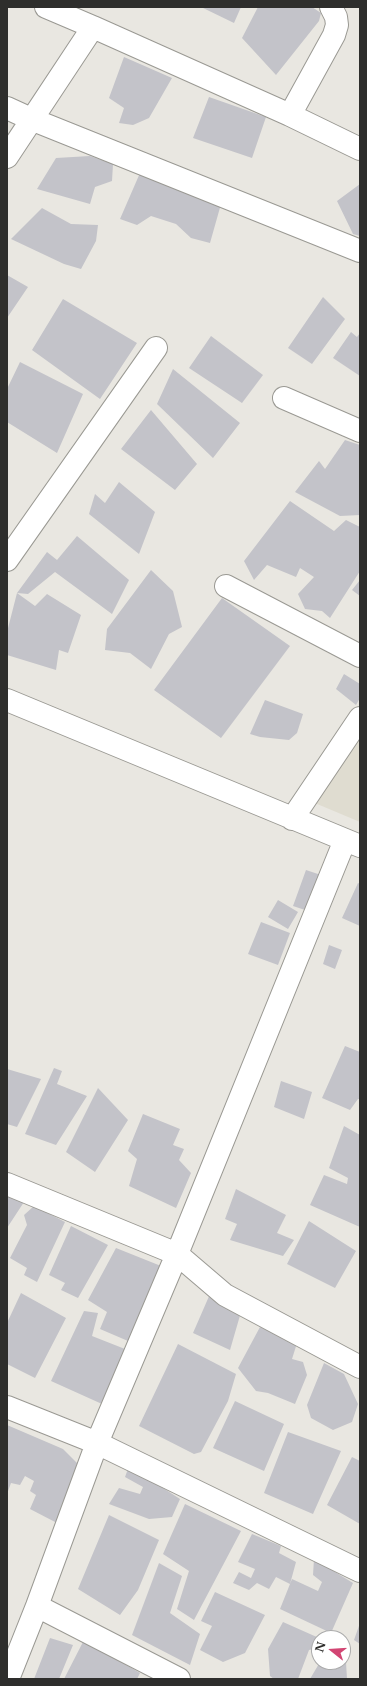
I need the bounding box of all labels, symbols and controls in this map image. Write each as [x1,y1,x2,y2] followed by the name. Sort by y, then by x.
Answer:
[311,1630,351,1670] north arrow
[312,1640,329,1654] text: N

